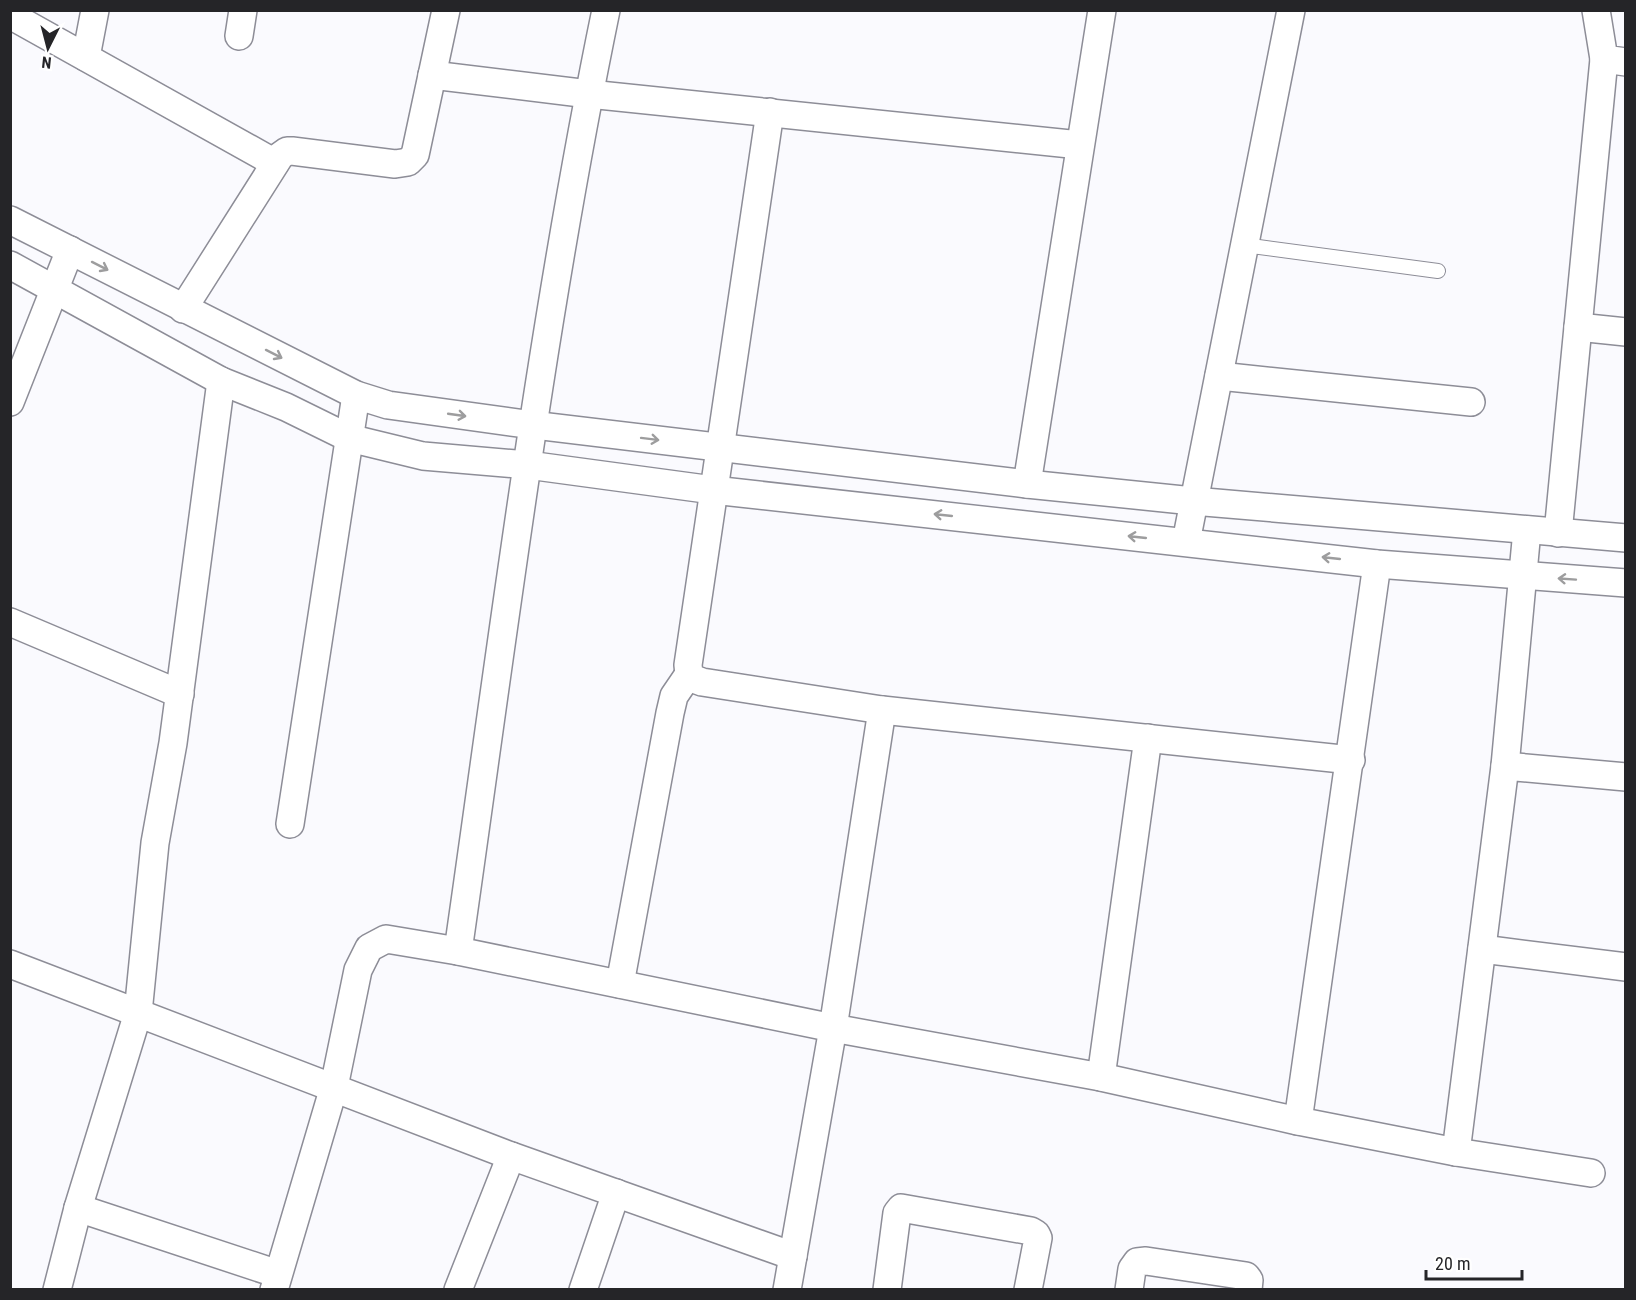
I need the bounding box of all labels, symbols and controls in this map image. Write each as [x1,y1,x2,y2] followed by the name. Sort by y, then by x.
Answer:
[18,18,78,78] north arrow
[41,52,52,72] text: N
[91,260,108,272] one-way arrow
[264,349,282,360] one-way arrow
[447,409,466,420] one-way arrow
[640,434,660,445] one-way arrow
[934,510,954,521] one-way arrow
[1128,531,1148,542] one-way arrow
[1322,552,1341,563] one-way arrow
[1558,573,1578,584] one-way arrow
[1426,1243,1522,1281] scale bar
[1435,1253,1470,1274] text: 20 m

